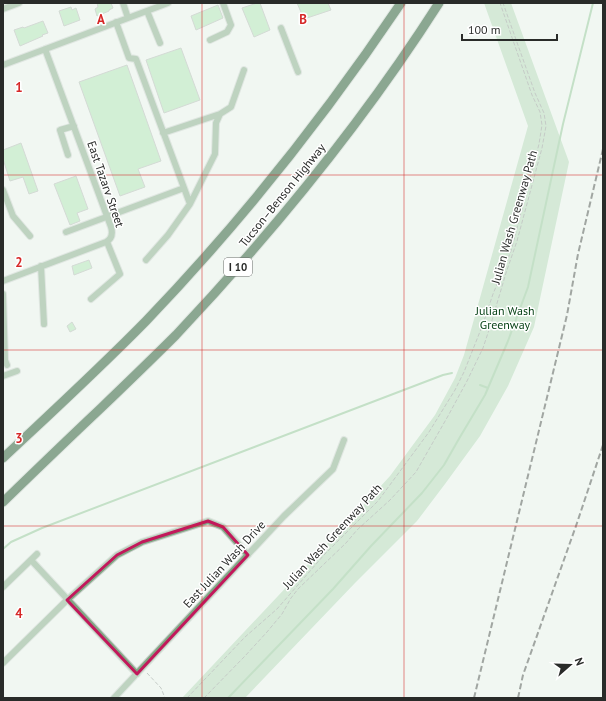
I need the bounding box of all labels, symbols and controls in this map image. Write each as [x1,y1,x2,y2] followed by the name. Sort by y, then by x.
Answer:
[97,11,105,28] text: A
[299,11,307,28] text: B
[462,16,557,42] scale bar
[468,22,501,37] text: 100 m
[15,79,23,96] text: 1
[84,139,128,229] street label: East Tazarv Street
[236,140,329,250] street label: Tucson–Benson Highway
[487,148,540,287] street label: Julian Wash Greenway Path
[15,254,23,271] text: 2
[224,258,252,276] road number: I 10
[474,303,535,332] park label: Julian Wash Greenway
[15,430,23,447] text: 3
[279,480,385,592] street label: Julian Wash Greenway Path
[180,517,268,611] street label: East Julian Wash Drive
[15,605,23,622] text: 4
[550,645,590,685] north arrow
[572,656,587,667] text: N

